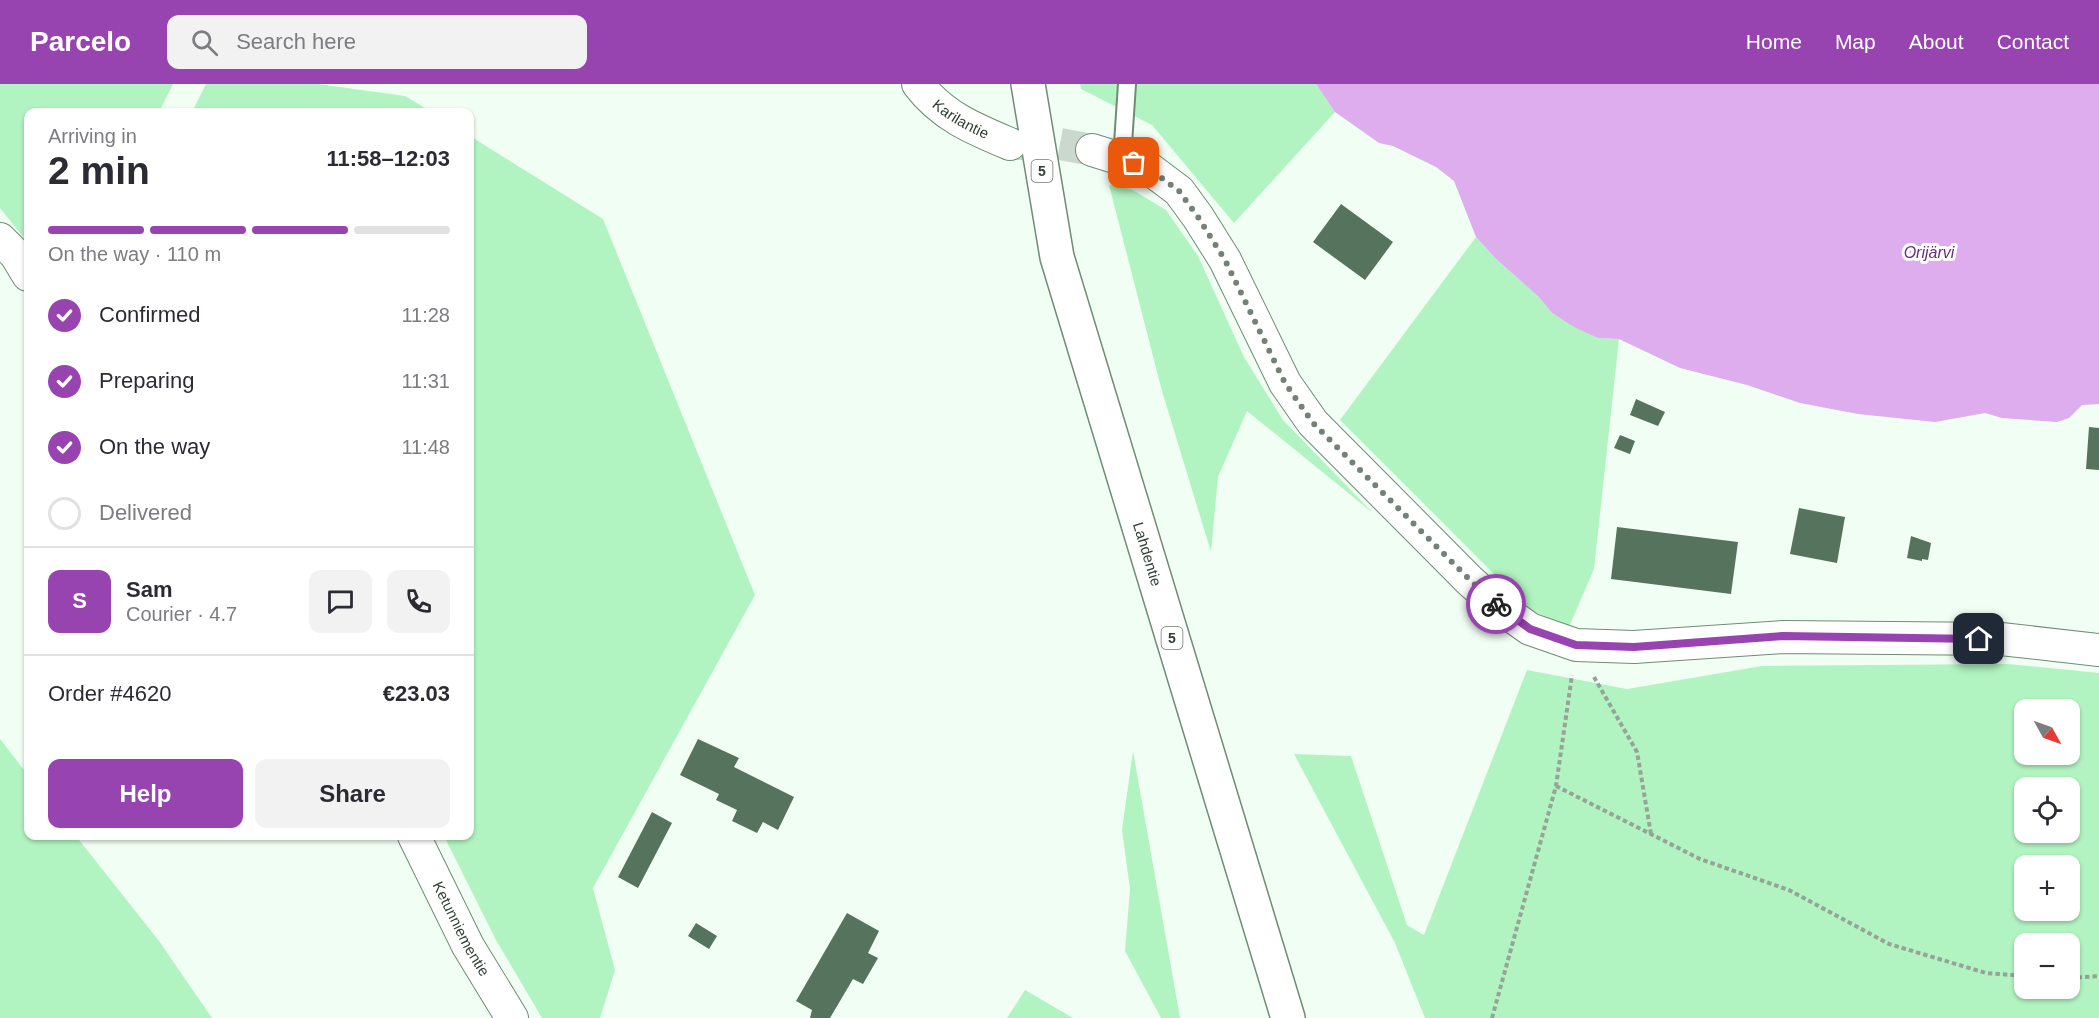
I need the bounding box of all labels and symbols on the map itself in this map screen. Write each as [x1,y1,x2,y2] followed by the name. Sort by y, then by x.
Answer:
[929,95,992,142] street label: Karilantie
[1108,137,1159,188] pin
[1032,160,1052,182] road number: 5
[1904,244,1955,261] water label: Orijärvi
[1130,520,1165,588] street label: Lahdentie
[1466,574,1526,634] courier
[1953,613,2004,664] pin
[1162,627,1182,649] road number: 5
[2014,699,2080,765] north arrow
[430,879,493,979] street label: Ketunniementie

